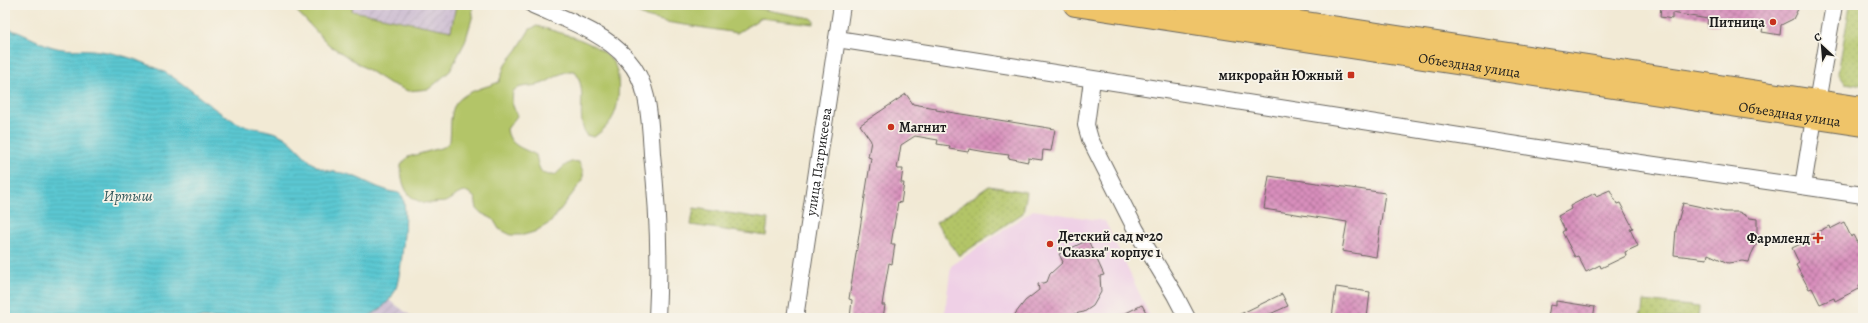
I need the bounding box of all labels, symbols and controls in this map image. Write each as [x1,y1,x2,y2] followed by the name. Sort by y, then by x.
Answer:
[1709,13,1765,32] place label: Питница
[1768,17,1778,27] marker: Питница
[1802,26,1842,66] north arrow
[1812,29,1824,46] text: С
[1417,48,1522,83] street label: Объездная улица
[1219,66,1343,85] place label: микрорайн Южный
[1346,70,1356,80] marker: микрорайн Южный
[1737,97,1843,132] street label: Объездная улица
[801,106,837,218] street label: улица Патрикеева
[899,118,947,137] place label: Магнит
[886,122,896,132] marker: Магнит
[103,186,153,206] water label: Иртыш
[1058,227,1163,262] place label: Детский сад №20 "Сказка" корпус 1
[1747,229,1810,248] place label: Фармленд
[1813,233,1823,243] marker: Фармленд
[1045,239,1055,249] marker: Детский сад №20 "Сказка" корпус 1

